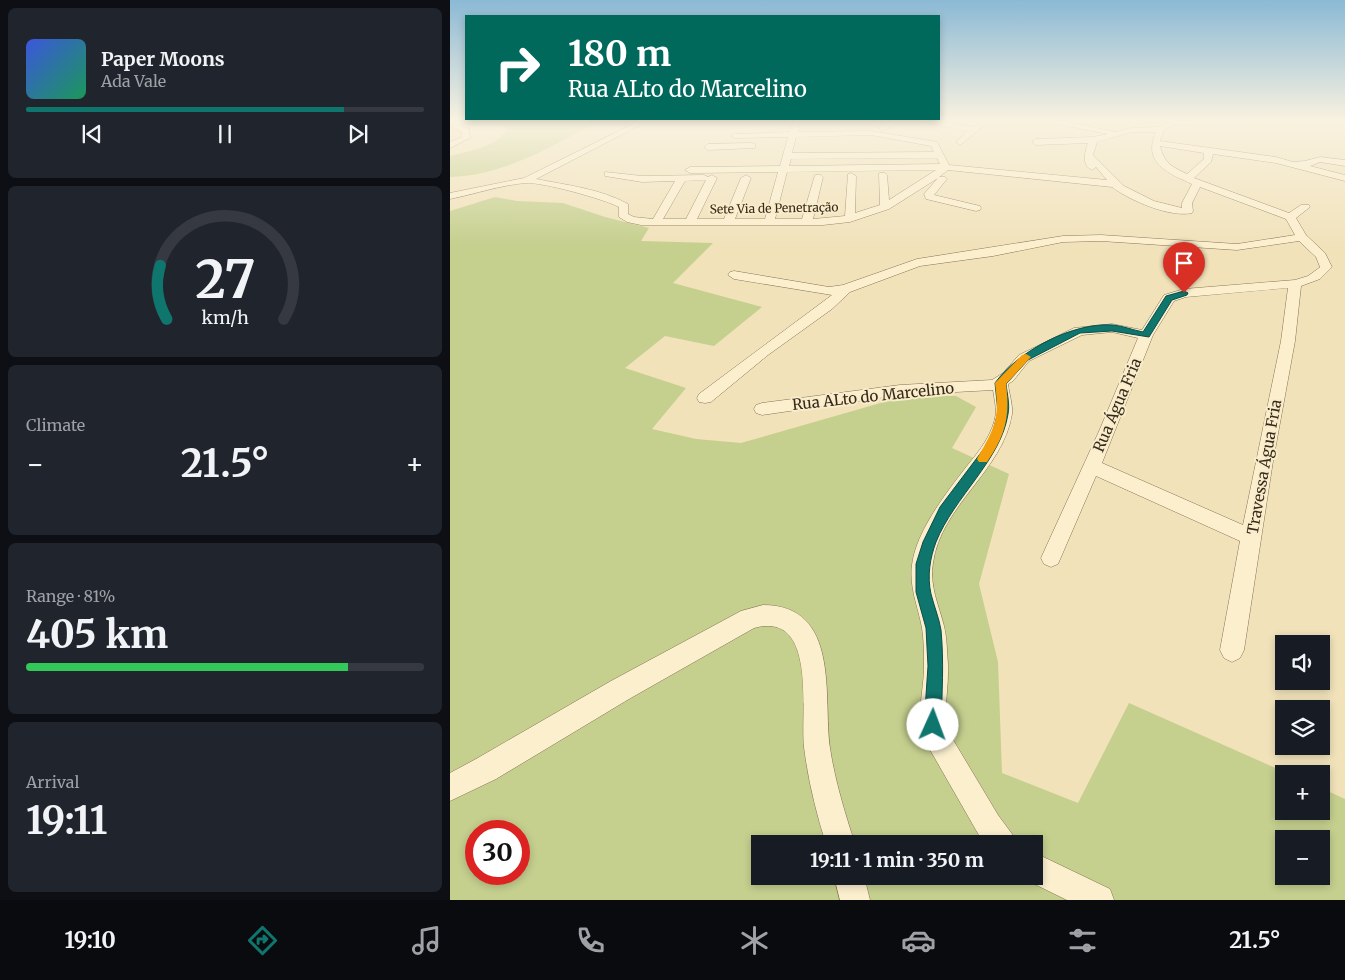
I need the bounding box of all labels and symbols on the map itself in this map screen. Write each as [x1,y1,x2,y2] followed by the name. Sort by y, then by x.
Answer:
[710,199,838,217] street label: Sete Via de Penetração
[1163,242,1205,293] pin
[1088,355,1145,455] street label: Rua Água Fria
[791,378,955,414] street label: Rua ALto do Marcelino
[1242,398,1285,536] street label: Travessa Água Fria
[906,698,958,750] position arrow
[465,820,530,885] speed limit sign: 30

